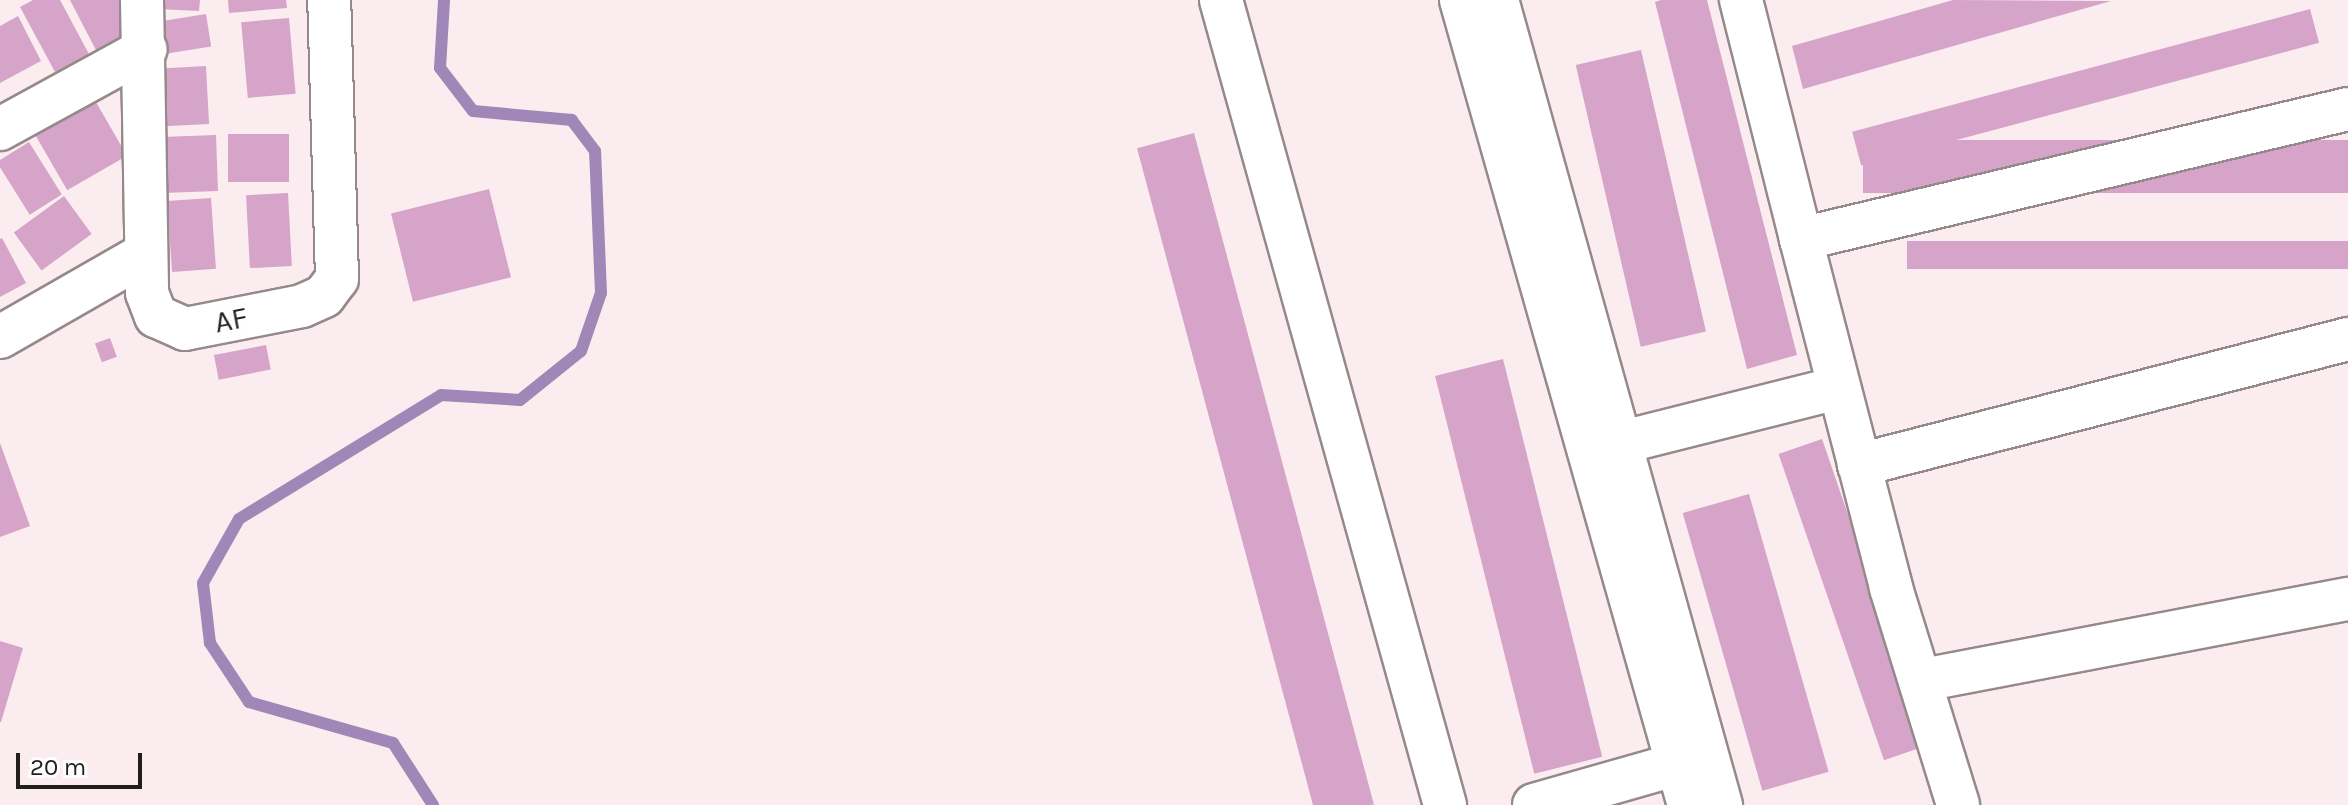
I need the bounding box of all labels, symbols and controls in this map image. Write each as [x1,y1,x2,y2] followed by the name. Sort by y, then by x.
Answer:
[211,299,251,341] street label: AF
[20,737,146,787] scale bar
[30,753,86,781] text: 20 m

